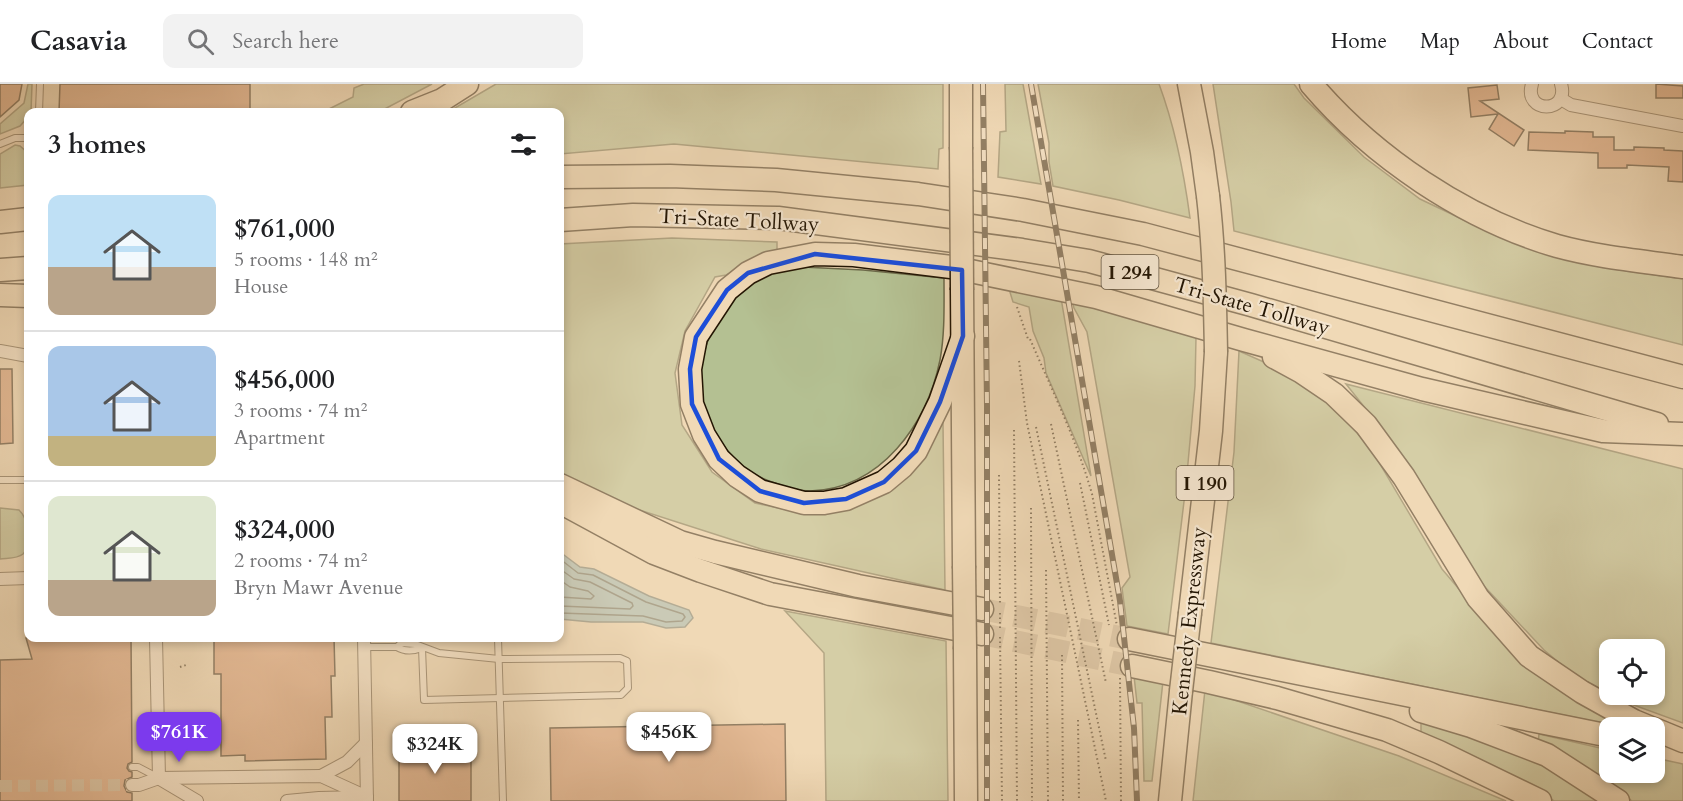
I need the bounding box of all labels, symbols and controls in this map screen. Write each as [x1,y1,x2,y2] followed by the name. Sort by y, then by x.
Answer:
[163,14,583,68] search box
[30,22,127,60] text: Casavia
[184,25,217,58] icon: search
[232,26,339,56] text: Search here
[1331,27,1387,56] text: Home
[1420,27,1460,56] text: Map
[1493,27,1549,56] text: About
[1582,27,1653,56] text: Contact
[48,127,146,162] text: 3 homes
[507,128,540,161] icon: filters
[658,202,820,239] street label: Tri-State Tollway
[234,211,335,246] text: $761,000
[96,219,168,291] icon: home
[234,246,378,273] text: 5 rooms · 148 m²
[1102,255,1158,289] road number: I 294
[1171,270,1333,343] street label: Tri-State Tollway
[234,273,288,300] text: House
[234,362,335,397] text: $456,000
[96,370,168,442] icon: home
[234,397,367,424] text: 3 rooms · 74 m²
[234,424,325,451] text: Apartment
[1176,466,1234,500] road number: I 190
[234,512,335,547] text: $324,000
[96,520,168,592] icon: home
[1165,525,1214,717] street label: Kennedy Expressway
[234,547,367,574] text: 2 rooms · 74 m²
[234,574,403,601] text: Bryn Mawr Avenue
[1599,639,1665,783] map controls
[1599,639,1665,705] button: locate
[137,712,221,763] pin: $761K
[627,712,711,763] pin: $456K
[1599,717,1665,783] button: layers
[150,718,208,745] text: $761K
[640,718,698,745] text: $456K
[393,724,477,775] pin: $324K
[406,730,464,757] text: $324K

